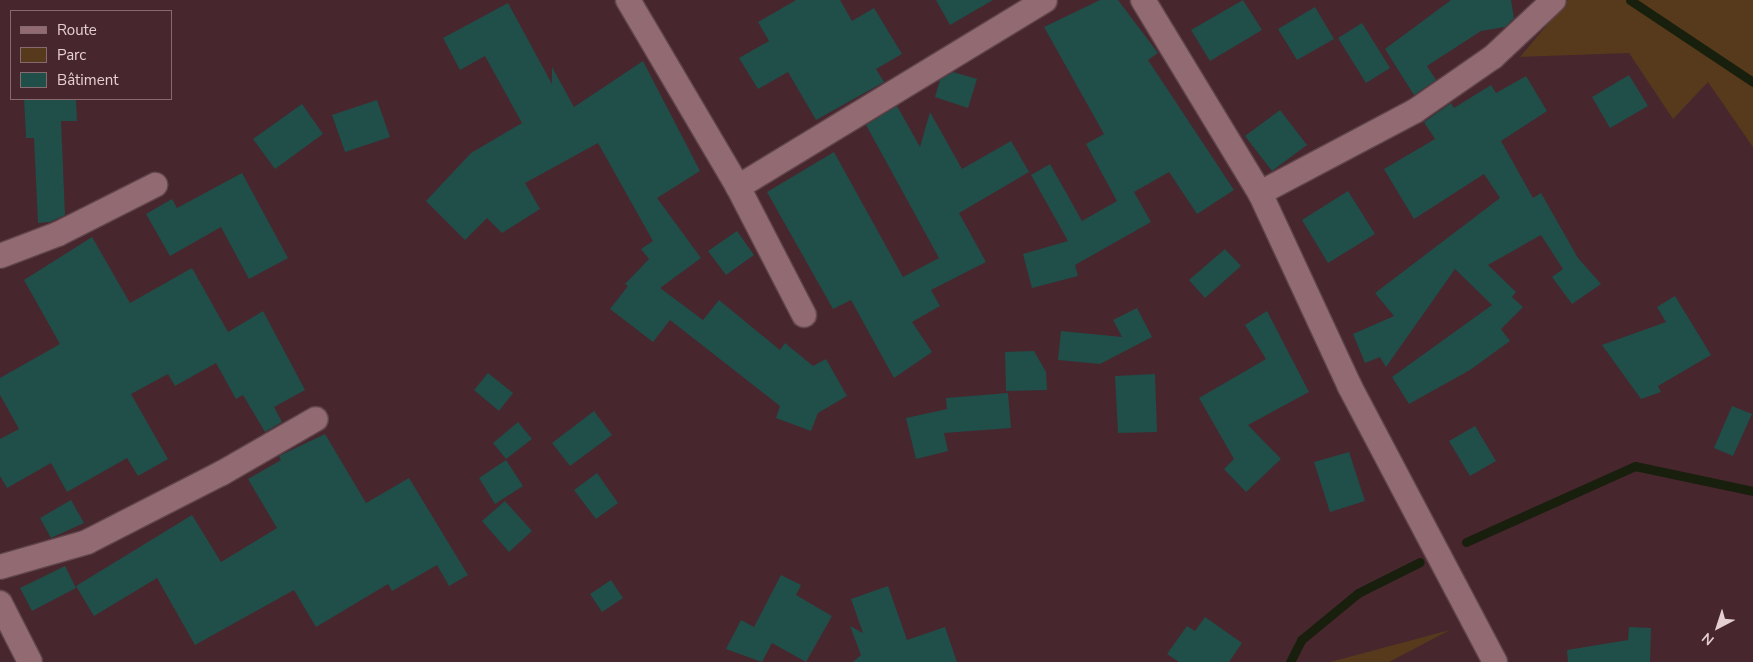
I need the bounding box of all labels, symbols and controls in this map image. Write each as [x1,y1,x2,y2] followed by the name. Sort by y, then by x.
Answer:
[10,10,172,100] legend
[57,20,97,40] text: Route
[57,45,86,65] text: Parc
[57,70,118,90] text: Bâtiment
[1693,602,1743,652] north arrow
[1698,628,1718,650] text: N

